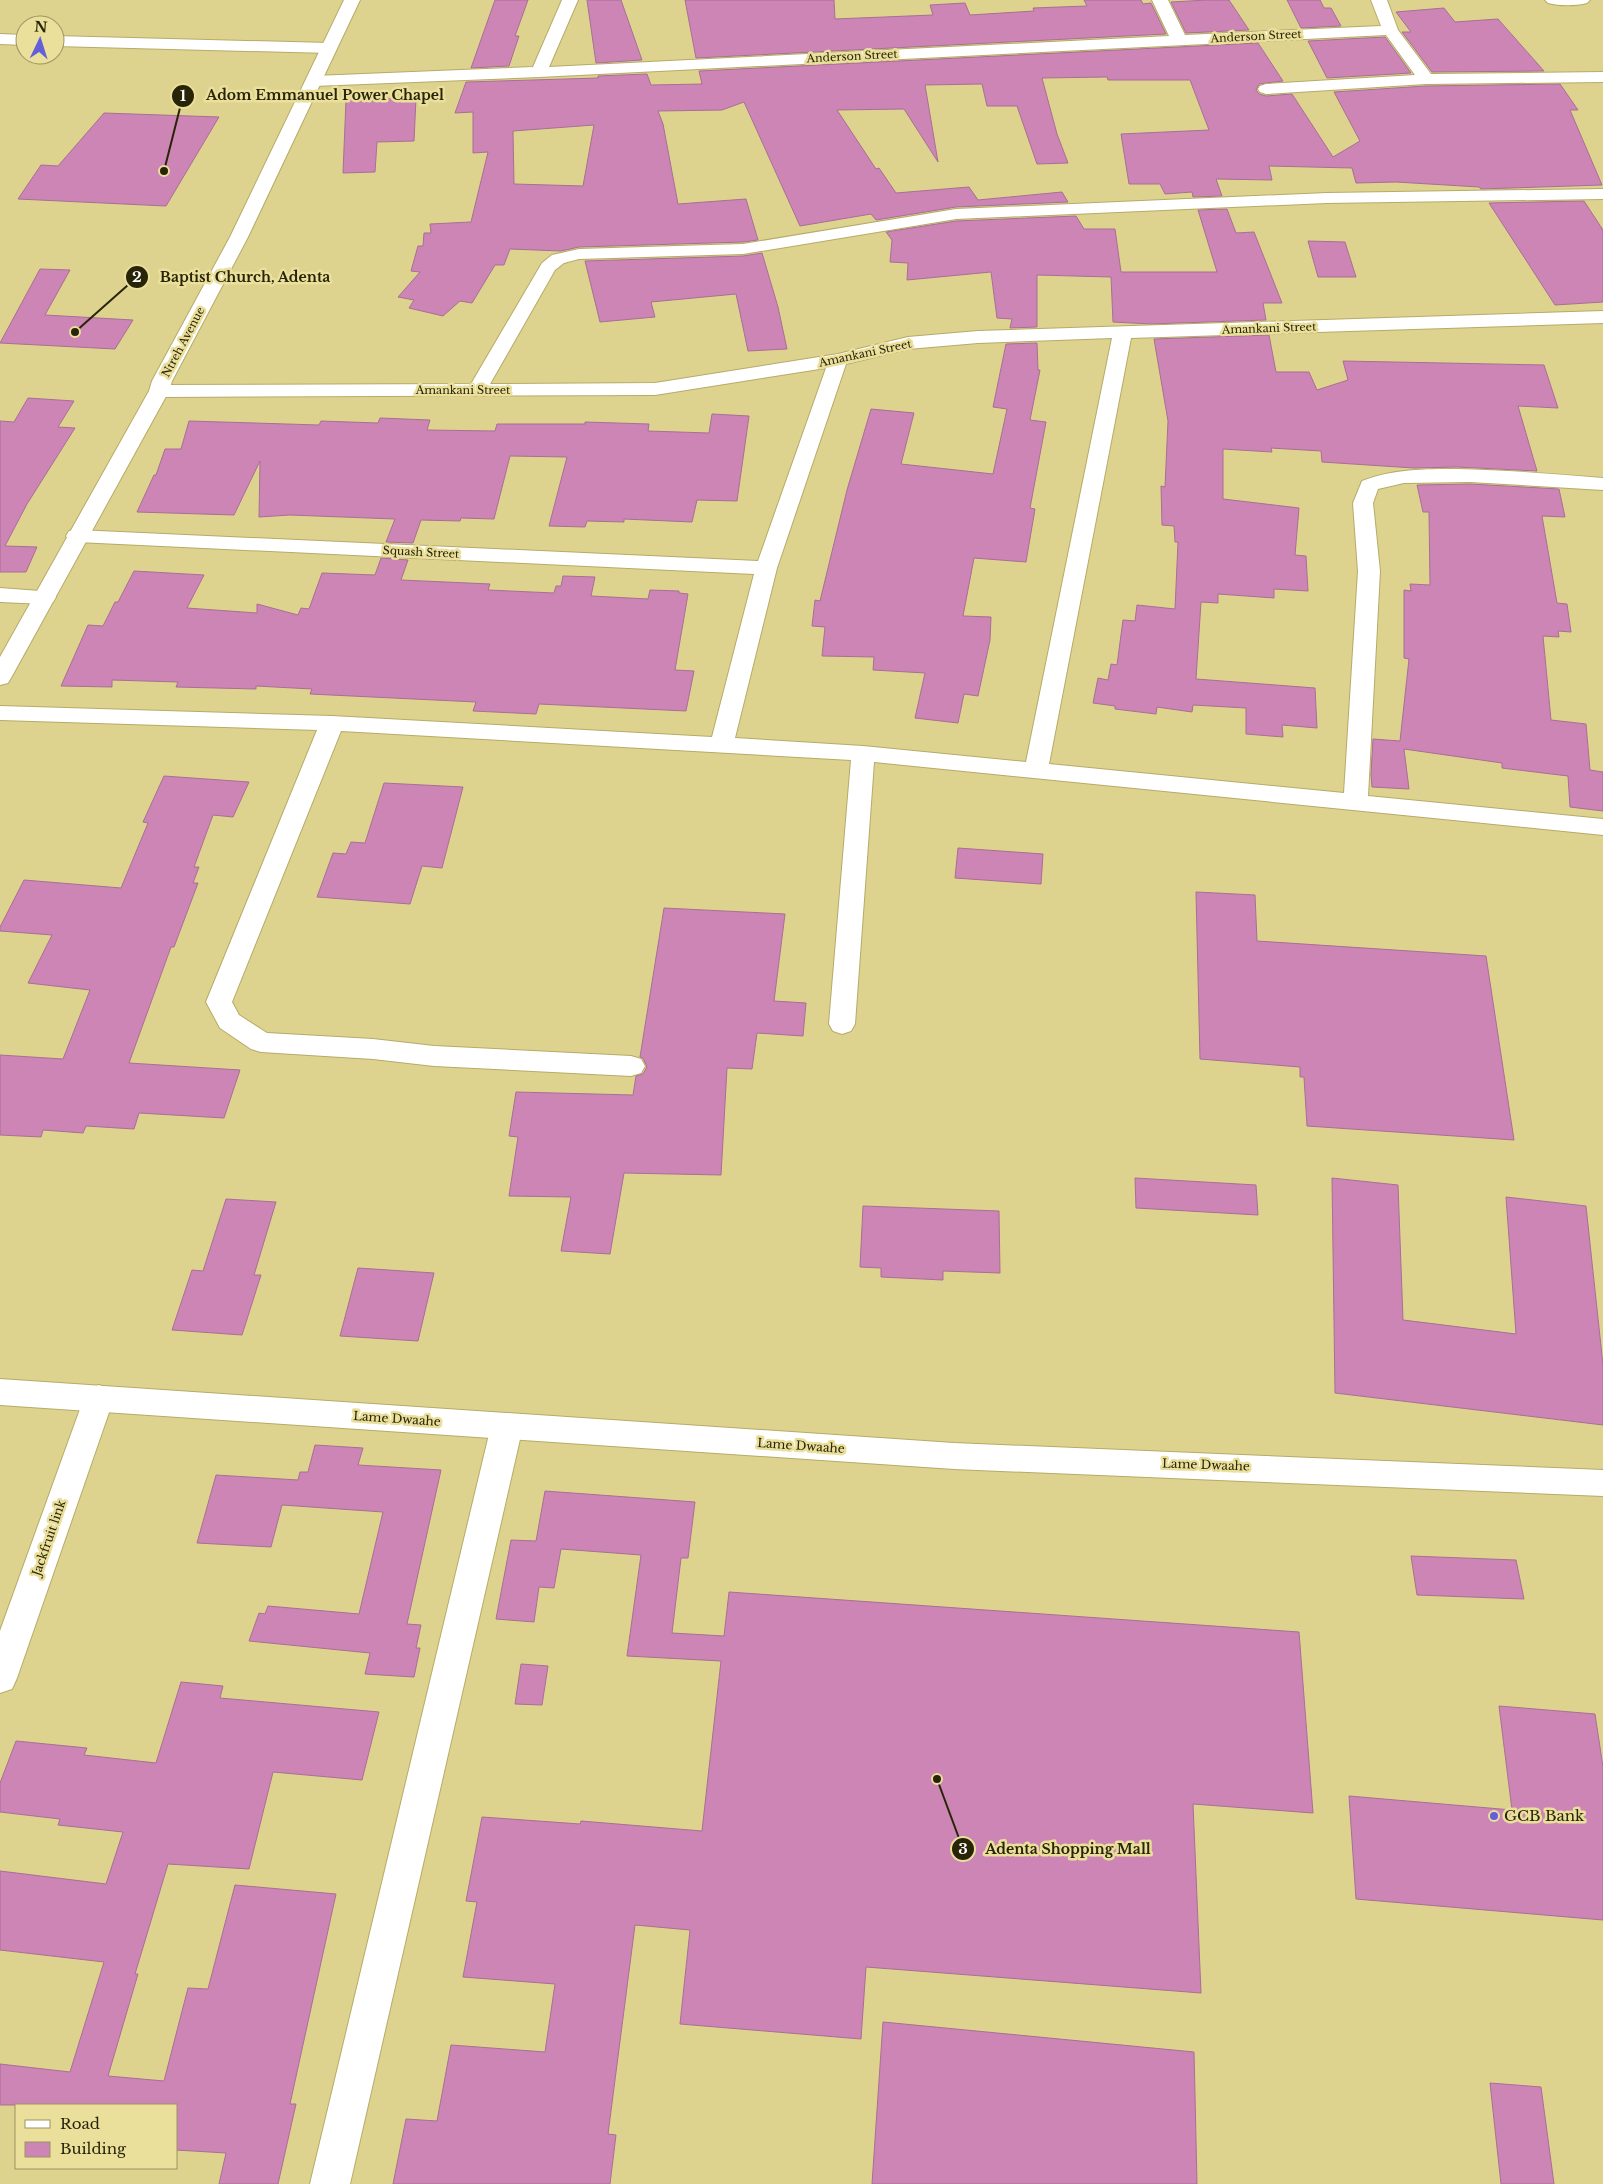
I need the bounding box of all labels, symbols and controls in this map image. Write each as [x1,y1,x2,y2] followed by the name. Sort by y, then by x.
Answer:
[15,15,65,65] north arrow
[34,18,48,36] text: N
[1209,27,1303,45] street label: Anderson Street
[805,47,899,65] street label: Anderson Street
[171,81,454,110] callout: Adom Emmanuel Power Chapel
[180,86,187,105] text: 1
[205,86,444,104] text: Adom Emmanuel Power Chapel
[125,263,341,292] callout: Baptist Church, Adenta
[132,267,142,286] text: 2
[160,268,330,286] text: Baptist Church, Adenta
[159,305,207,379] street label: Ntreh Avenue
[1221,319,1317,337] street label: Amankani Street
[816,336,913,370] street label: Amankani Street
[415,383,511,397] street label: Amankani Street
[382,543,460,561] street label: Squash Street
[353,1408,441,1429] street label: Lame Dwaahe
[757,1435,845,1456] street label: Lame Dwaahe
[1162,1455,1250,1474] street label: Lame Dwaahe
[28,1497,69,1580] street label: Jackfruit link
[1504,1806,1585,1825] place label: GCB Bank
[1488,1810,1500,1822] marker: GCB Bank
[951,1835,1161,1864] callout: Adenta Shopping Mall
[958,1839,968,1858] text: 3
[984,1840,1151,1858] text: Adenta Shopping Mall
[15,2104,178,2169] legend
[60,2114,100,2133] text: Road
[60,2139,127,2158] text: Building

